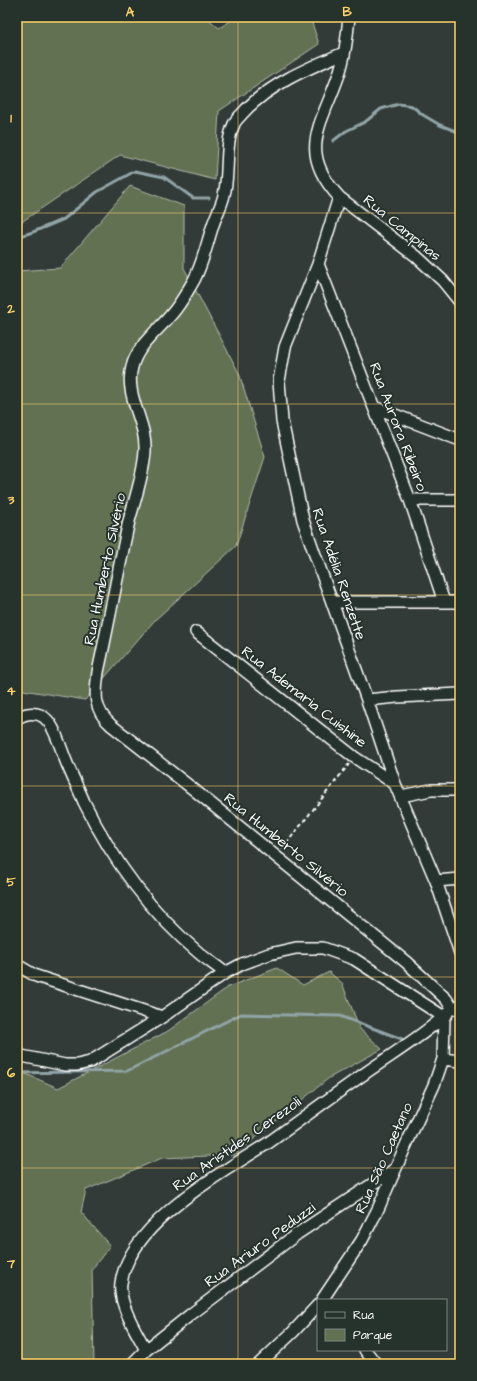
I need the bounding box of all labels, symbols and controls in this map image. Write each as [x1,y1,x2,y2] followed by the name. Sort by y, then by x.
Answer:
[126,3,135,21] text: A
[342,3,352,21] text: B
[10,109,12,127] text: 1
[358,190,446,266] street label: Rua Campinas
[6,300,15,318] text: 2
[364,360,432,495] street label: Rua Aurora Ribeiro
[7,491,15,509] text: 3
[79,491,131,647] street label: Rua Humberto Silvério
[307,505,371,643] street label: Rua Adélia Renzette
[237,641,371,753] street label: Rua Ademaria Cuishine
[7,682,16,700] text: 4
[219,788,353,902] street label: Rua Humberto Silvério
[6,873,16,891] text: 5
[7,1064,16,1082] text: 6
[168,1091,306,1196] street label: Rua Aristides Cerezoli
[350,1099,418,1217] street label: Rua São Caetano
[200,1197,320,1292] street label: Rua Ariuro Peduzzi
[6,1255,16,1273] text: 7
[317,1299,447,1351] legend
[353,1307,374,1324] text: Rua
[353,1327,393,1344] text: Parque

